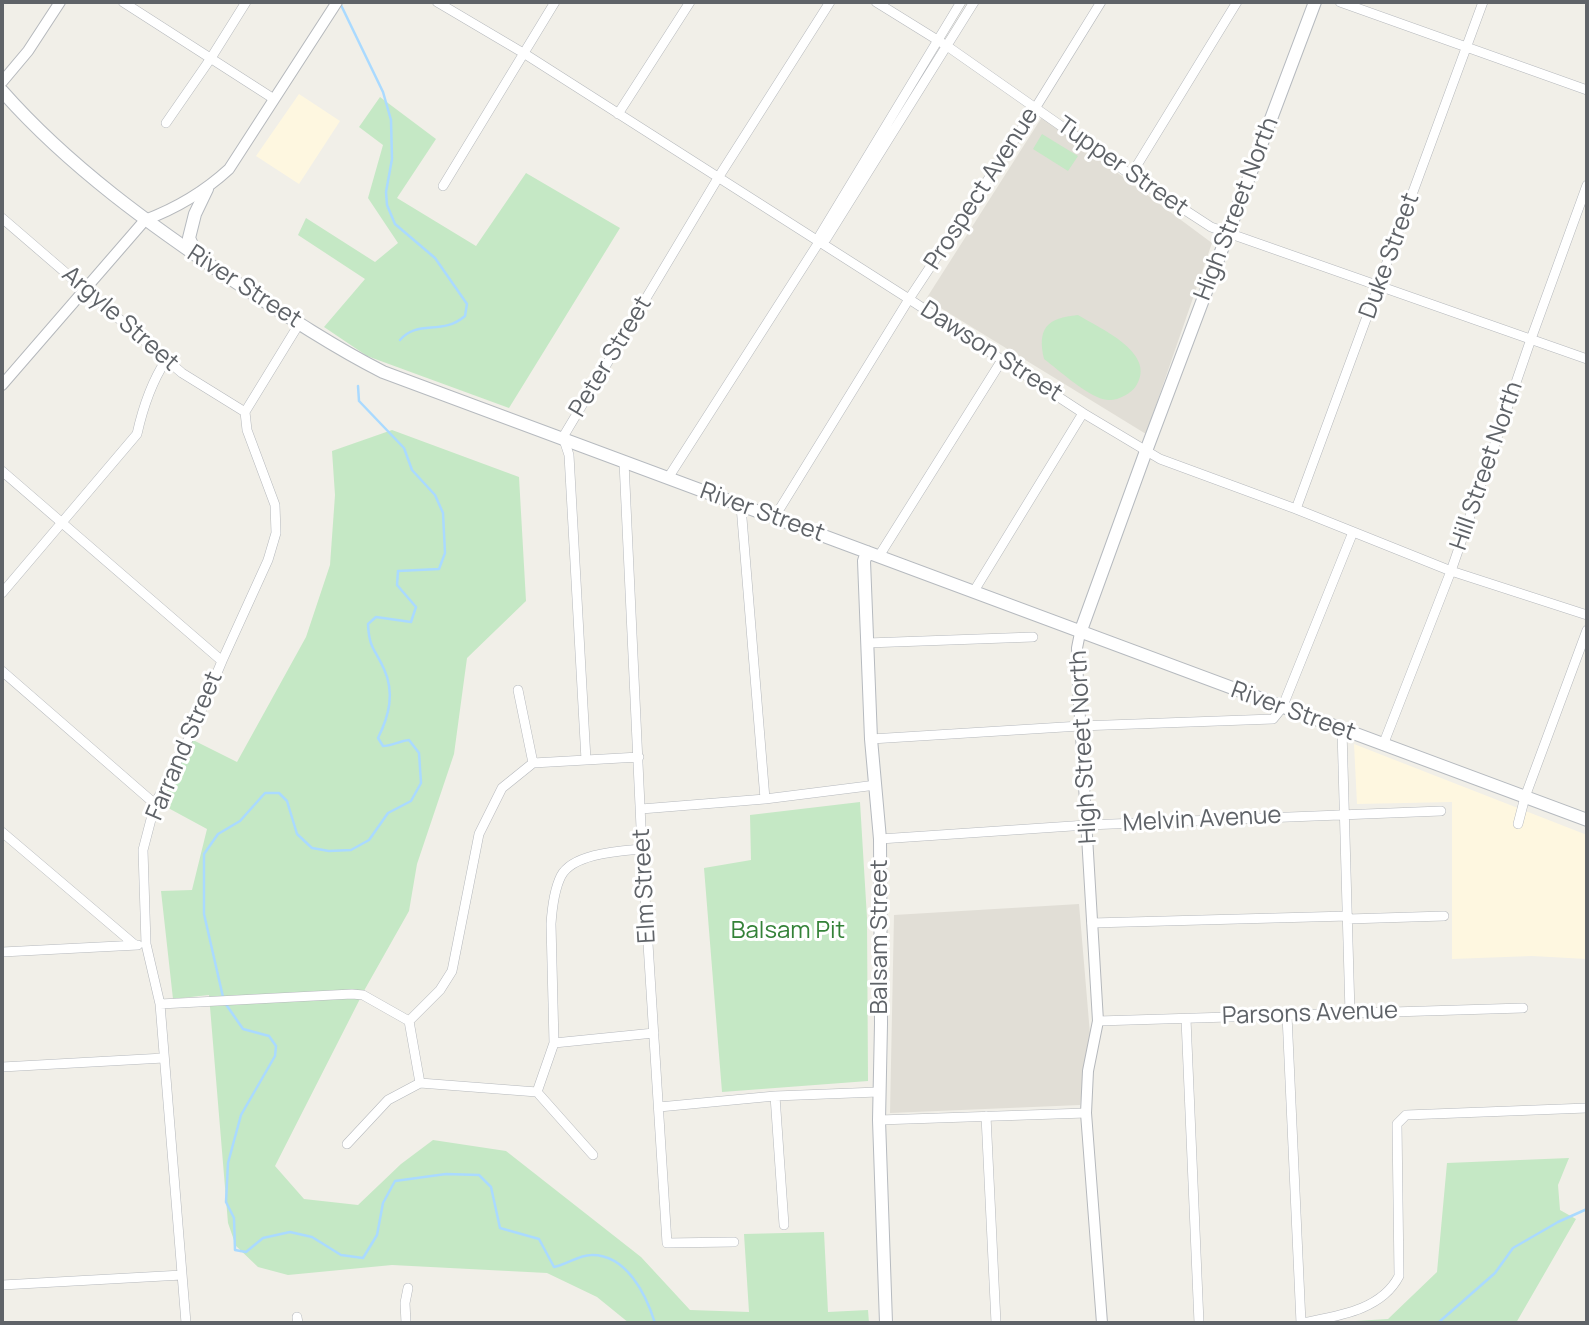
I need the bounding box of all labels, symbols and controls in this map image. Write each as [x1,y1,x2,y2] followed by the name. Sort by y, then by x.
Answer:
[919,102,1045,276] street label: Prospect Avenue
[1051,111,1193,223] street label: Tupper Street
[1189,113,1285,305] street label: High Street North
[1354,189,1426,323] street label: Duke Street
[181,239,307,335] street label: River Street
[56,261,184,377] street label: Argyle Street
[564,291,658,423] street label: Peter Street
[915,295,1067,409] street label: Dawson Street
[1445,378,1529,554] street label: Hill Street North
[696,477,828,549] street label: River Street
[1065,650,1103,844] street label: High Street North
[141,667,229,825] street label: Farrand Street
[1227,676,1359,748] street label: River Street
[1122,801,1282,839] street label: Melvin Avenue
[628,828,662,944] street label: Elm Street
[866,859,894,1015] street label: Balsam Street
[731,917,845,945] park label: Balsam Pit
[1222,997,1398,1031] street label: Parsons Avenue

